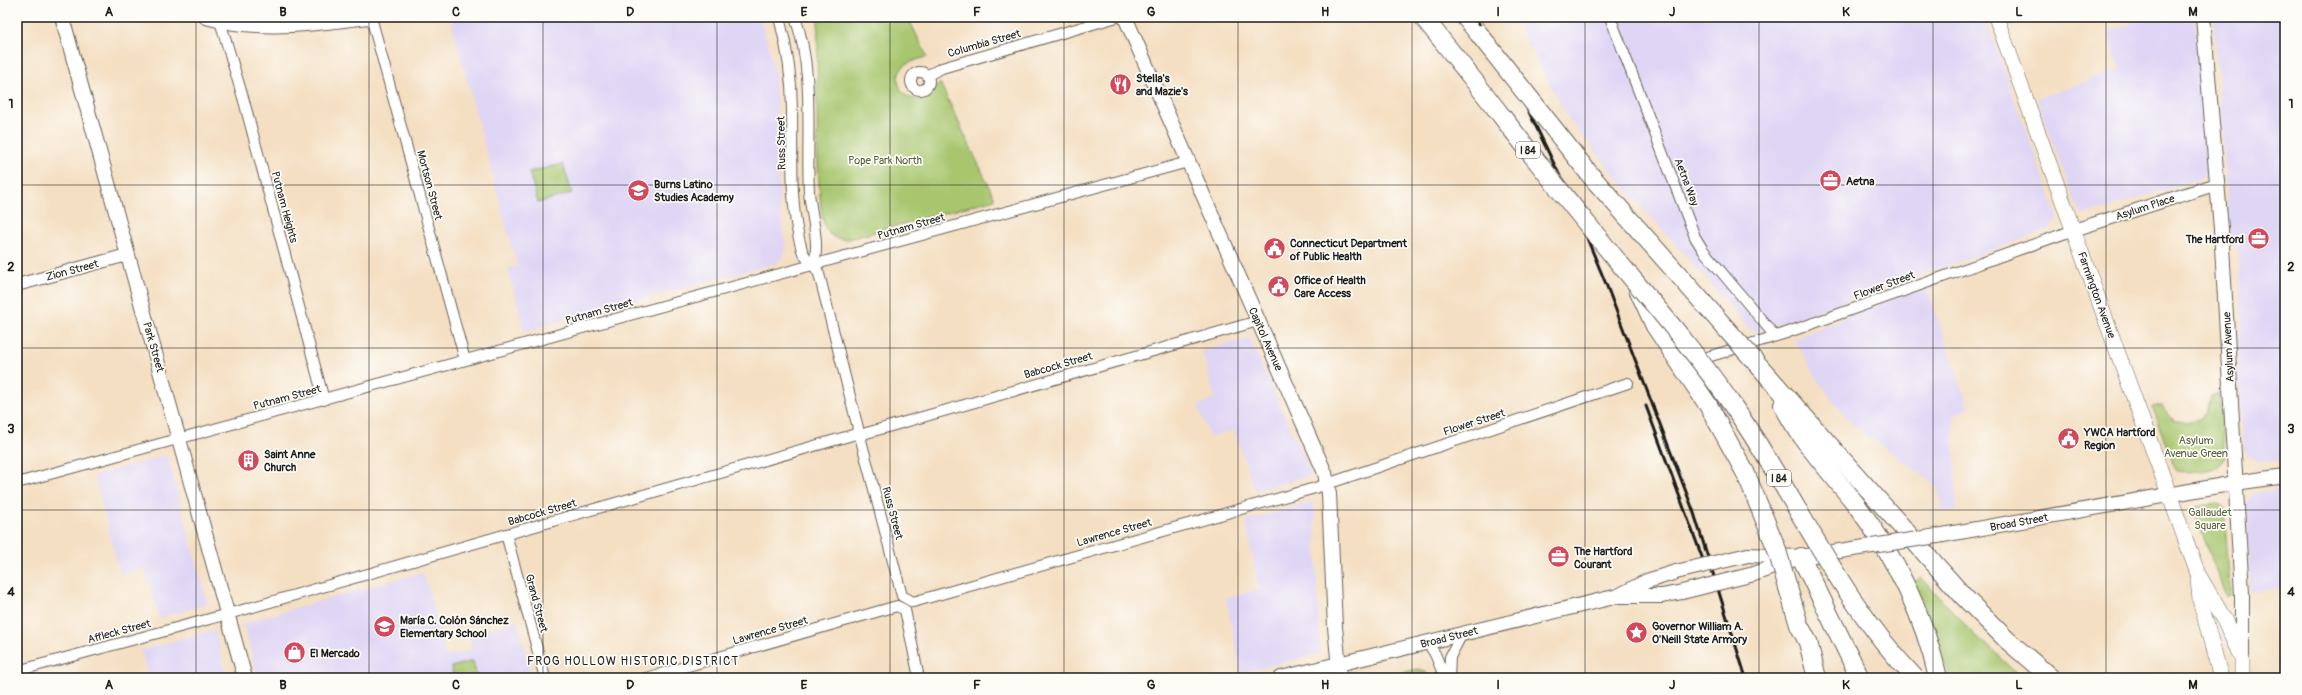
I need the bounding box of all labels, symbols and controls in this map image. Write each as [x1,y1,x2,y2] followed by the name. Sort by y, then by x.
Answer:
[105,4,114,20] text: A
[279,4,287,20] text: B
[452,4,460,20] text: C
[626,4,634,20] text: D
[801,4,808,20] text: E
[973,4,981,20] text: F
[1147,4,1156,20] text: G
[1321,4,1329,20] text: H
[1496,4,1500,20] text: I
[1669,4,1675,20] text: J
[1842,4,1850,20] text: K
[2015,4,2023,20] text: L
[2188,4,2198,20] text: M
[946,27,1023,60] street label: Columbia Street
[1108,71,1134,97] restaurant icon: Stella's and Mazie's
[1136,72,1188,98] place label: Stella's and Mazie's
[8,96,14,112] text: 1
[2288,96,2294,112] text: 1
[775,115,788,170] street label: Russ Street
[1516,142,1540,158] road number: I 84
[414,149,445,222] street label: Mortson Street
[848,154,922,167] park label: Pope Park North
[1672,157,1702,208] street label: Aetna Way
[1818,168,1844,194] office icon: Aetna
[269,170,300,244] street label: Putnam Heights
[1846,175,1874,188] place label: Aetna
[625,177,651,203] school or university icon: Burns Latino Studies Academy
[654,178,734,204] place label: Burns Latino Studies Academy
[2114,192,2177,223] street label: Asylum Place
[876,211,947,242] street label: Putnam Street
[2246,226,2272,252] office icon: The Hartford
[2185,233,2244,246] place label: The Hartford
[1261,236,1287,262] public building icon: Connecticut Department of Public Health
[1289,237,1407,263] place label: Connecticut Department of Public Health
[2075,250,2118,341] street label: Farmington Avenue
[45,257,100,284] street label: Zion Street
[7,259,15,275] text: 2
[2287,259,2295,275] text: 2
[1852,268,1917,303] street label: Flower Street
[1265,273,1291,299] public building icon: Office of Health Care Access
[1294,274,1366,300] place label: Office of Health Care Access
[564,296,635,327] street label: Putnam Street
[1246,305,1286,374] street label: Capitol Avenue
[2220,311,2237,383] street label: Asylum Avenue
[140,321,167,374] street label: Park Street
[1022,349,1094,381] street label: Babcock Street
[252,382,323,413] street label: Putnam Street
[1442,406,1507,439] street label: Flower Street
[7,421,15,437] text: 3
[2287,421,2295,437] text: 3
[2055,425,2081,451] public building icon: YWCA Hartford Region
[2083,426,2155,452] place label: YWCA Hartford Region
[2164,434,2228,460] park label: Asylum Avenue Green
[235,447,261,473] building icon: Saint Anne Church
[264,448,316,474] place label: Saint Anne Church
[1767,470,1791,486] road number: I 84
[879,485,906,541] street label: Russ Street
[506,496,578,528] street label: Babcock Street
[2188,506,2232,532] park label: Gallaudet Square
[1989,511,2050,534] street label: Broad Street
[1075,515,1154,549] street label: Lawrence Street
[1545,544,1571,570] office icon: The Hartford Courant
[1573,545,1632,571] place label: The Hartford Courant
[522,573,551,634] street label: Grand Street
[7,584,15,600] text: 4
[2287,584,2295,600] text: 4
[372,613,398,639] school or university icon: María C. Colón Sánchez Elementary School
[731,613,810,647] street label: Lawrence Street
[400,614,509,640] place label: María C. Colón Sánchez Elementary School
[86,617,153,646] street label: Affleck Street
[1623,619,1649,645] place icon: Governor William A. O'Neill State Armory
[1652,620,1747,646] place label: Governor William A. O'Neill State Armory
[1419,624,1480,651] street label: Broad Street
[282,640,308,666] shop icon: El Mercado
[310,647,360,660] place label: El Mercado
[527,654,739,669] district label: FROG HOLLOW HISTORIC DISTRICT
[105,677,114,693] text: A
[279,677,287,693] text: B
[452,677,460,693] text: C
[626,677,634,693] text: D
[801,677,808,693] text: E
[973,677,981,693] text: F
[1147,677,1156,693] text: G
[1321,677,1329,693] text: H
[1496,677,1500,693] text: I
[1669,677,1675,693] text: J
[1842,677,1850,693] text: K
[2015,677,2023,693] text: L
[2188,677,2198,693] text: M

